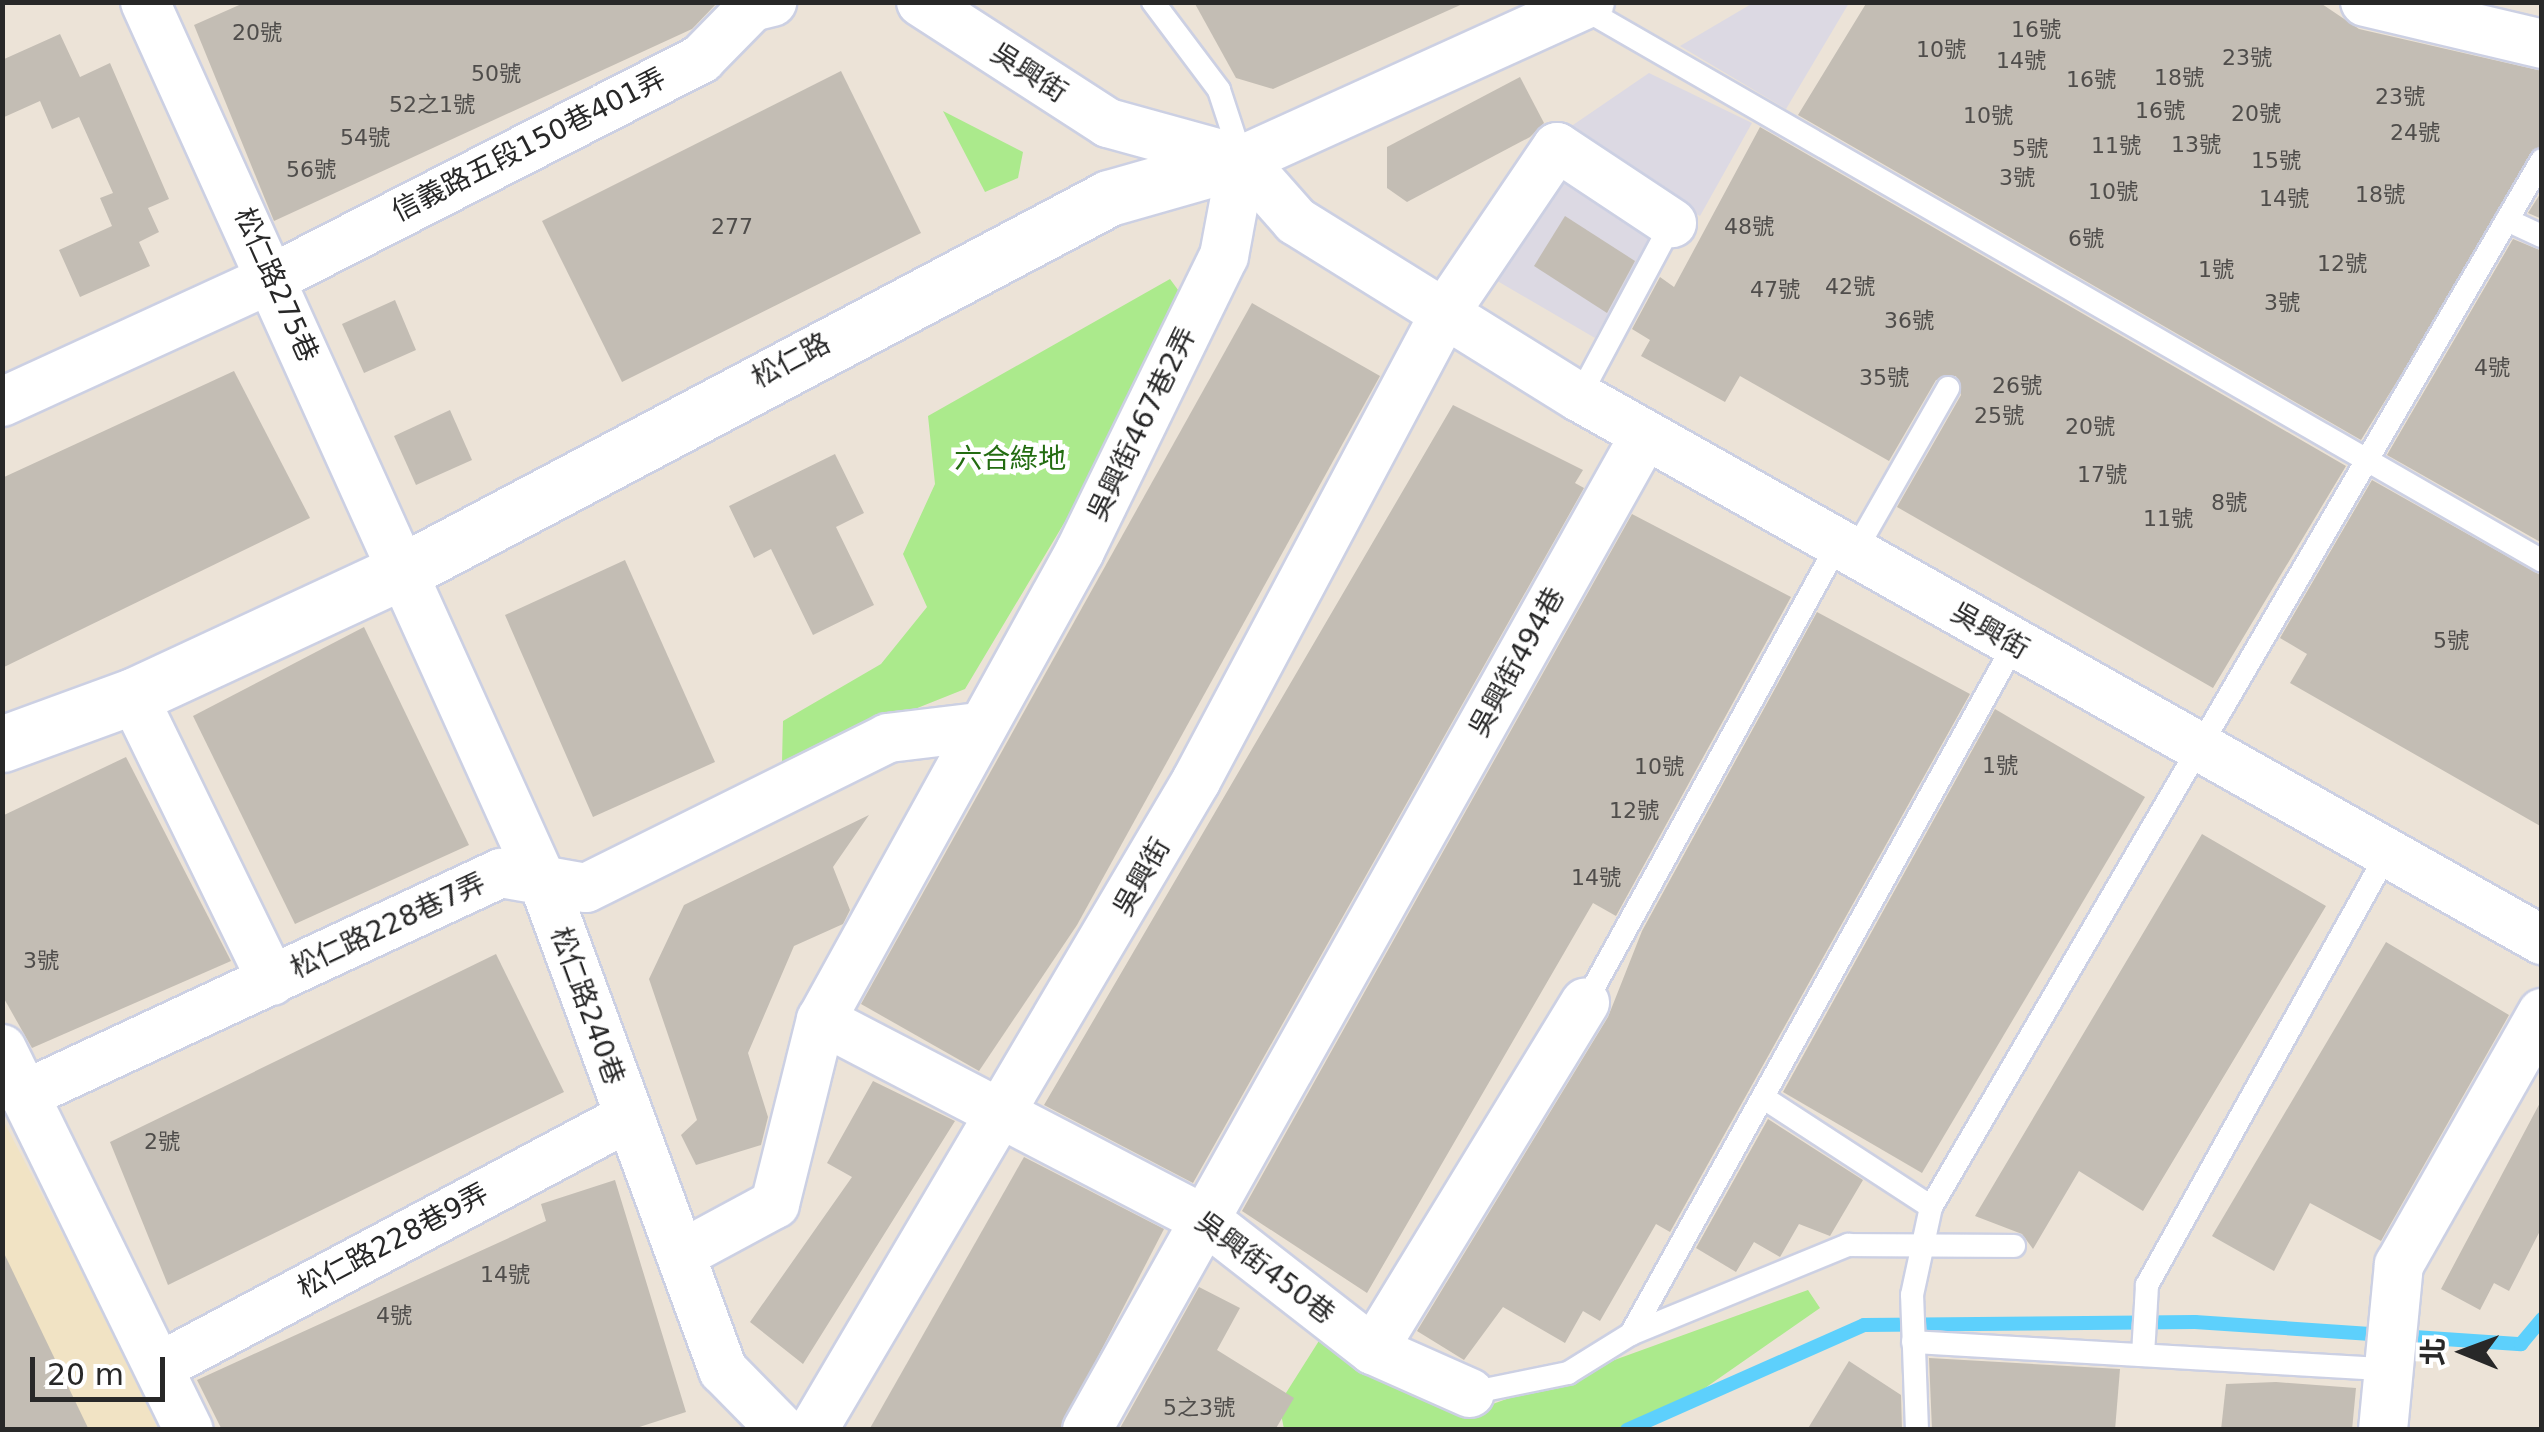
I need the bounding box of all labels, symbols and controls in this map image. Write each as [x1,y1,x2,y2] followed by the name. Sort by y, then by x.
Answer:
[2011,17,2061,43] house number: 16號
[232,20,282,46] house number: 20號
[985,36,1073,110] street label: 吳興街
[1916,37,1966,63] house number: 10號
[2222,45,2272,71] house number: 23號
[1996,48,2046,74] house number: 14號
[386,61,672,229] street label: 信義路五段150巷401弄
[471,61,521,87] house number: 50號
[2154,65,2204,91] house number: 18號
[2066,67,2116,93] house number: 16號
[2375,84,2425,110] house number: 23號
[389,92,475,118] house number: 52之1號
[2135,98,2185,124] house number: 16號
[2231,101,2281,127] house number: 20號
[1963,103,2013,129] house number: 10號
[2390,120,2440,146] house number: 24號
[340,125,390,151] house number: 54號
[2171,132,2221,158] house number: 13號
[2091,133,2141,159] house number: 11號
[2012,136,2048,162] house number: 5號
[2251,148,2301,174] house number: 15號
[286,157,336,183] house number: 56號
[1999,165,2035,191] house number: 3號
[2088,179,2138,205] house number: 10號
[2355,182,2405,208] house number: 18號
[2259,186,2309,212] house number: 14號
[227,203,325,367] street label: 松仁路275巷
[711,214,753,240] house number: 277
[1724,214,1774,240] house number: 48號
[2068,226,2104,252] house number: 6號
[2317,251,2367,277] house number: 12號
[2198,257,2234,283] house number: 1號
[1825,274,1875,300] house number: 42號
[1750,277,1800,303] house number: 47號
[2264,290,2300,316] house number: 3號
[1884,308,1934,334] house number: 36號
[1081,322,1203,526] street label: 吳興街467巷2弄
[746,326,836,396] street label: 松仁路
[2474,355,2510,381] house number: 4號
[1859,365,1909,391] house number: 35號
[1992,373,2042,399] house number: 26號
[1974,403,2024,429] house number: 25號
[2065,414,2115,440] house number: 20號
[954,442,1066,476] park label: 六合綠地
[2077,462,2127,488] house number: 17號
[2211,490,2247,516] house number: 8號
[2143,506,2193,532] house number: 11號
[1462,582,1572,742] street label: 吳興街494巷
[1945,595,2035,667] street label: 吳興街
[2433,628,2469,654] house number: 5號
[1982,753,2018,779] house number: 1號
[1634,754,1684,780] house number: 10號
[1609,798,1659,824] house number: 12號
[1106,832,1178,922] street label: 吳興街
[1571,865,1621,891] house number: 14號
[285,866,491,986] street label: 松仁路228巷7弄
[543,923,631,1089] street label: 松仁路240巷
[23,948,59,974] house number: 3號
[144,1129,180,1155] house number: 2號
[292,1177,494,1305] street label: 松仁路228巷9弄
[1189,1205,1341,1331] street label: 吳興街450巷
[480,1262,530,1288] house number: 14號
[2414,1302,2514,1402] north arrow
[376,1303,412,1329] house number: 4號
[35,1337,170,1399] scale bar
[2417,1337,2450,1366] text: 北
[47,1357,124,1392] text: 20 m
[1163,1395,1235,1421] house number: 5之3號

